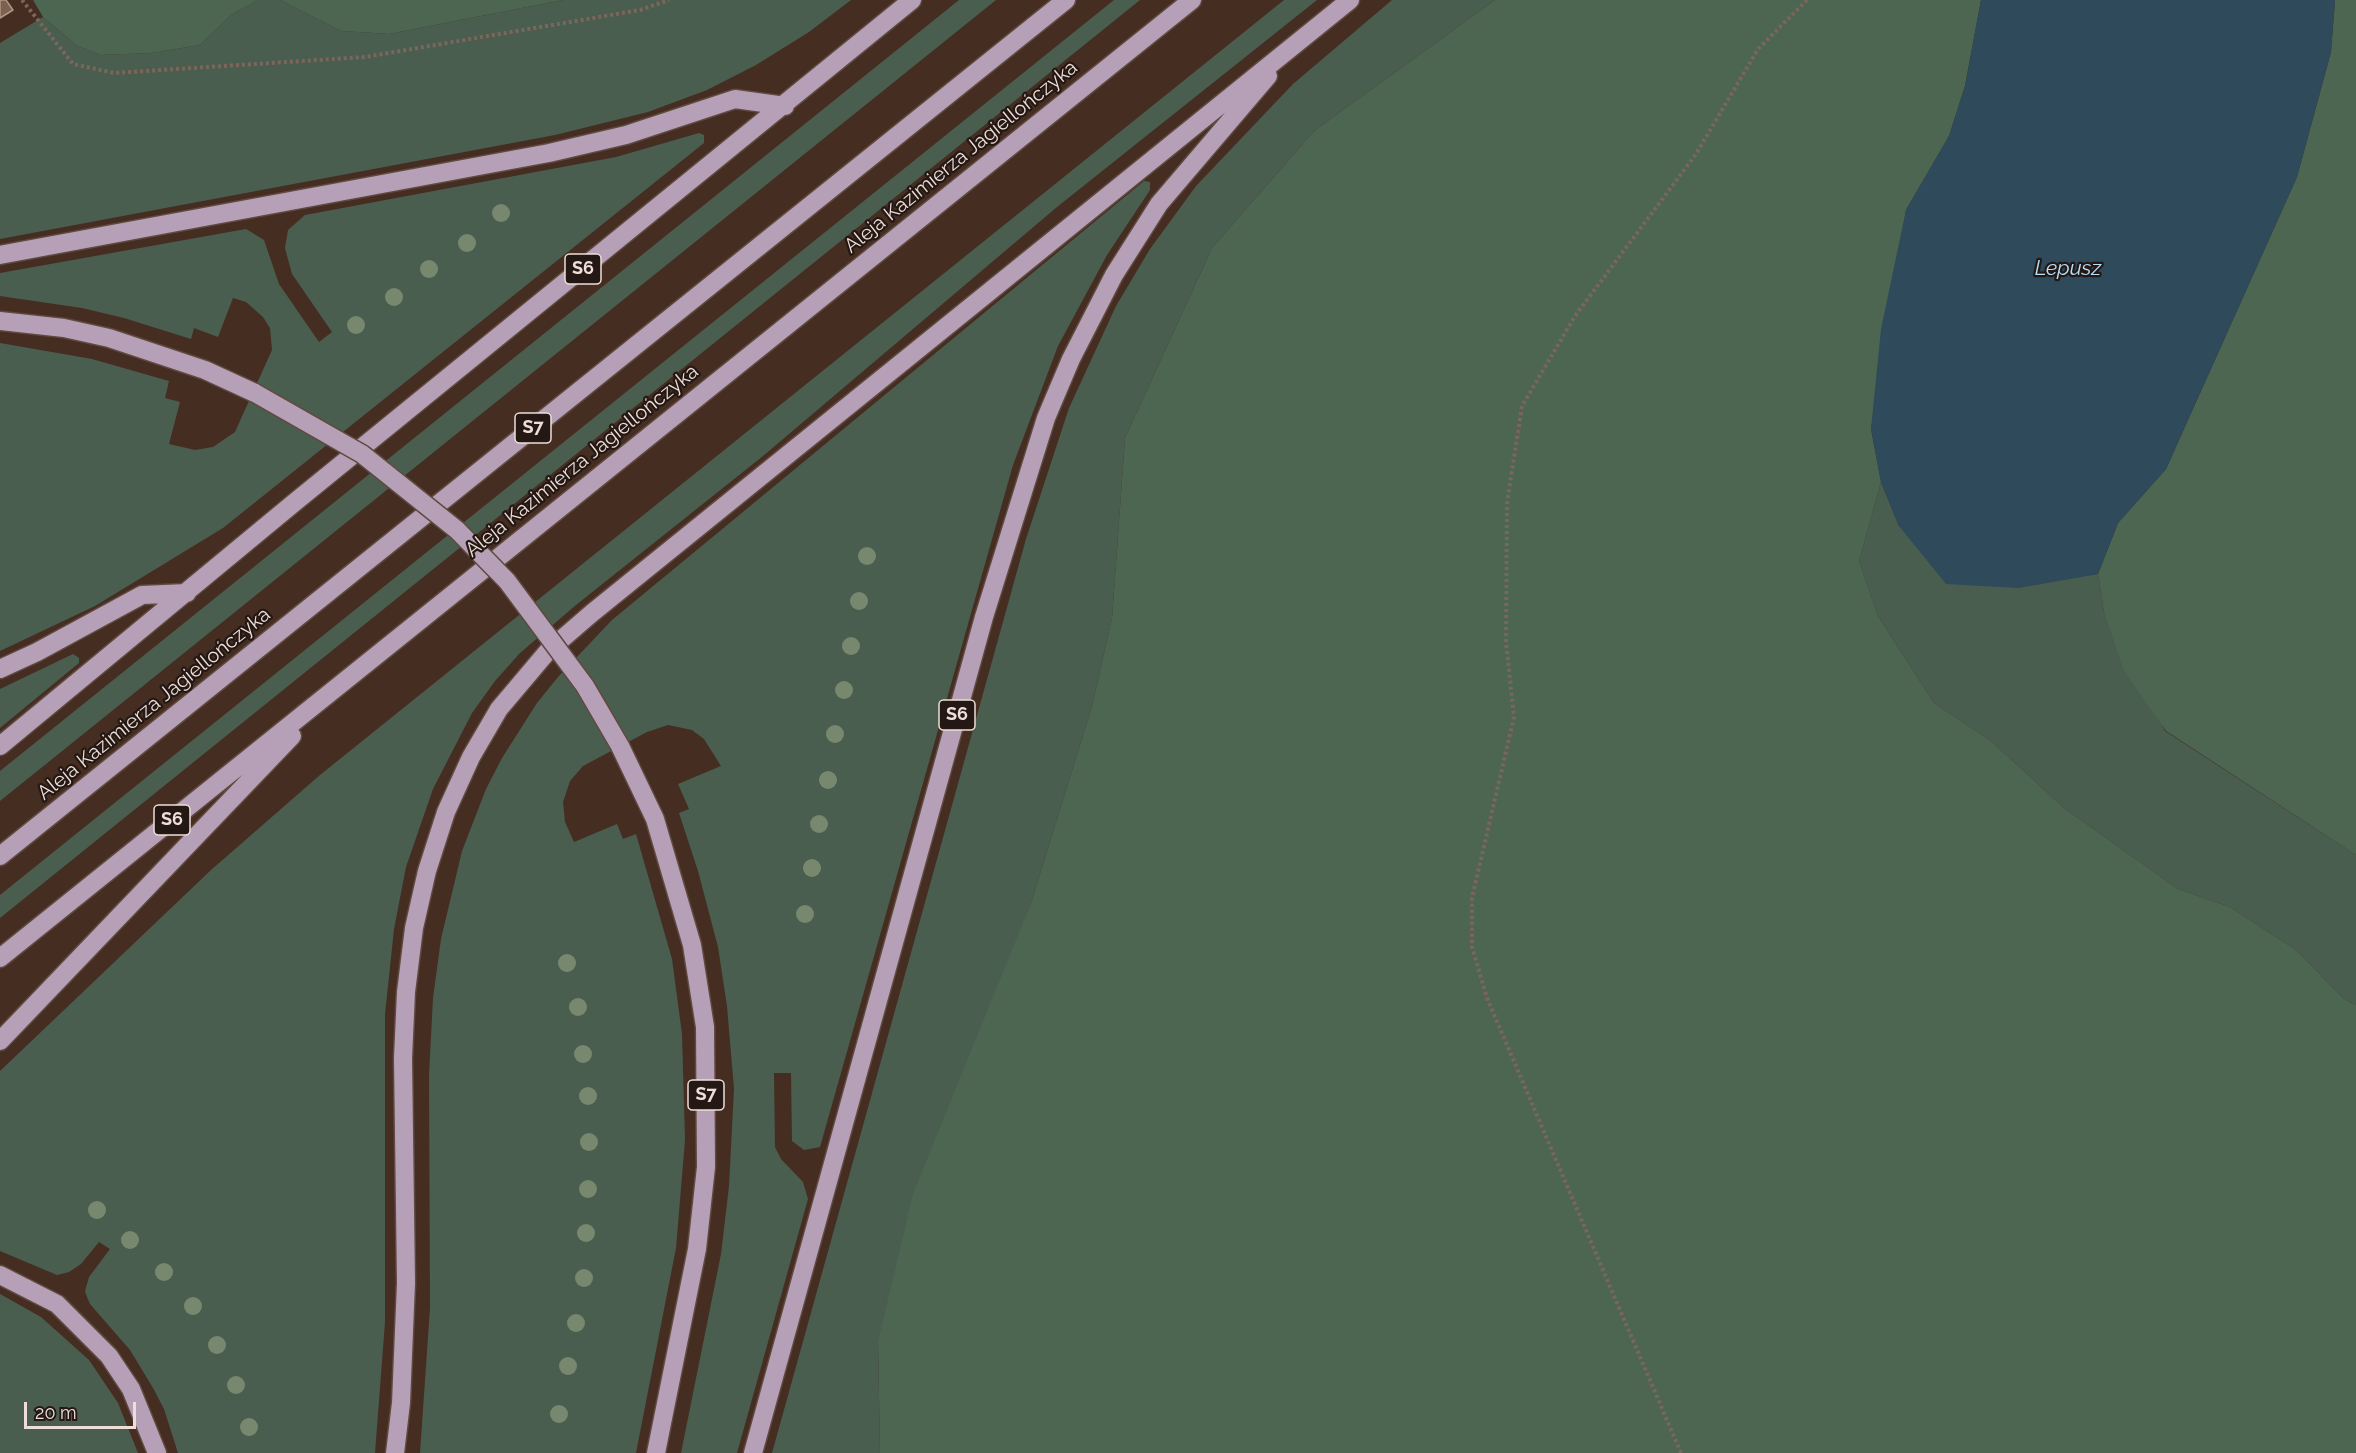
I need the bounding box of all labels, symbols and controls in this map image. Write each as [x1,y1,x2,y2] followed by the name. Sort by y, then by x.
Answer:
[840,56,1082,258] street label: Aleja Kazimierza Jagiellończyka
[565,254,601,284] road number: S6
[2035,256,2101,282] water label: Lepusz
[461,360,703,562] street label: Aleja Kazimierza Jagiellończyka
[515,413,551,443] road number: S7
[33,603,275,805] street label: Aleja Kazimierza Jagiellończyka
[939,700,975,730] road number: S6
[154,805,190,835] road number: S6
[688,1080,724,1110] road number: S7
[27,1390,140,1428] scale bar
[35,1402,77,1423] text: 20 m

